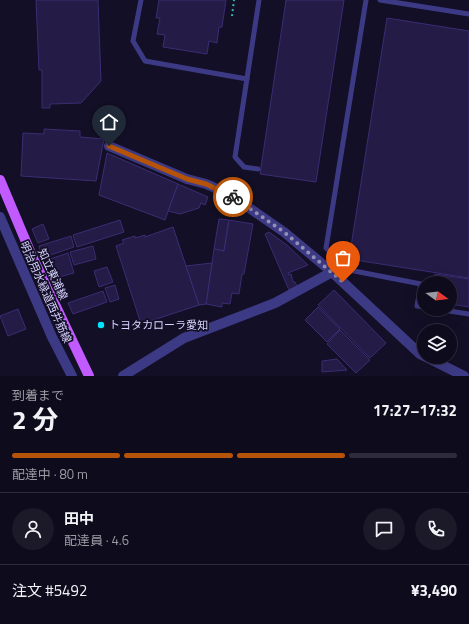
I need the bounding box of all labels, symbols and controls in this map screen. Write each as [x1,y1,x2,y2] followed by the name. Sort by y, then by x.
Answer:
[92,105,126,146] pin
[98,111,120,133] icon: home
[213,177,253,217] courier
[222,186,244,208] icon: bike
[16,239,76,345] street label: 明治用水緑道西井筋線
[326,241,360,282] pin
[34,246,72,302] street label: 知立東浦線
[332,247,354,269] icon: bag
[417,276,457,316] north arrow
[417,276,457,364] map controls
[109,317,208,333] place label: トヨタカローラ愛知
[96,320,106,330] marker: トヨタカローラ愛知
[417,324,457,364] button: layers
[12,385,64,405] text: 到着まで
[373,399,457,422] text: 17:27–17:32
[12,400,58,439] text: 2 分
[12,464,88,484] text: 配達中 · 80 m
[64,507,94,530] text: 田中
[12,508,54,550] button: person
[363,508,405,550] button: chat
[415,508,457,550] button: phone
[64,530,129,550] text: 配達員 · 4.6
[12,579,87,602] text: 注文 #5492
[411,579,457,602] text: ¥3,490

